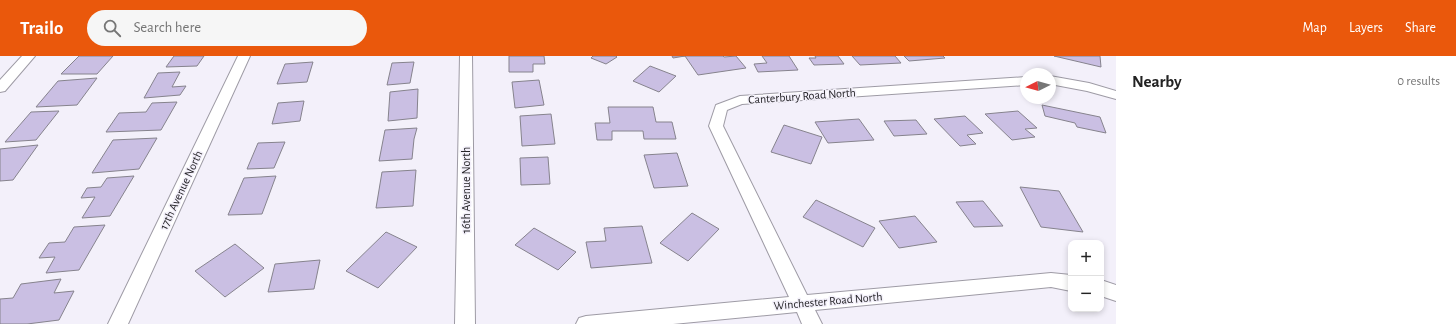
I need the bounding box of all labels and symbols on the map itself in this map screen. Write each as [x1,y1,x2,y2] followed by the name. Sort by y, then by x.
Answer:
[1020,68,1056,104] north arrow
[748,86,856,107] street label: Canterbury Road North
[460,147,472,233] street label: 16th Avenue North
[157,149,205,231] street label: 17th Avenue North
[773,290,883,312] street label: Winchester Road North

